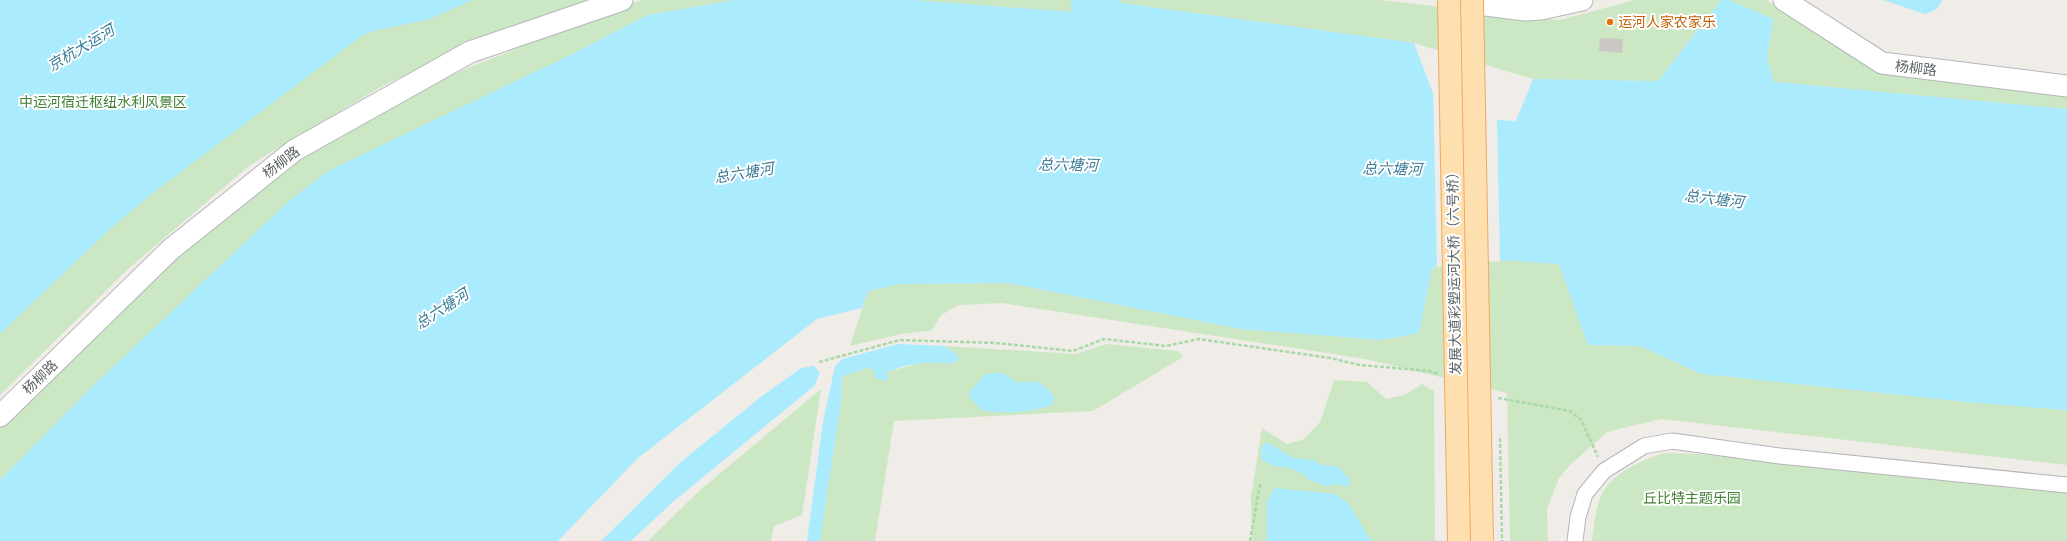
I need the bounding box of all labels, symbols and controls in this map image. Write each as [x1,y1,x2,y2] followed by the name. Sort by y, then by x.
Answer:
[1618,13,1716,33] place label: 运河人家农家乐
[1605,17,1615,27] marker: 运河人家农家乐
[44,19,121,77] water label: 京杭大运河
[1894,57,1938,81] street label: 杨柳路
[19,93,187,113] park label: 中运河宿迁枢纽水利风景区
[259,142,304,183] street label: 杨柳路
[1038,154,1101,177] water label: 总六塘河
[713,158,778,189] water label: 总六塘河
[1362,158,1425,181] water label: 总六塘河
[1443,165,1467,375] street label: 发展大道彩塑运河大桥（六号桥）
[1683,185,1748,214] water label: 总六塘河
[411,283,476,335] water label: 总六塘河
[19,356,63,400] street label: 杨柳路
[1643,489,1741,509] park label: 丘比特主题乐园

